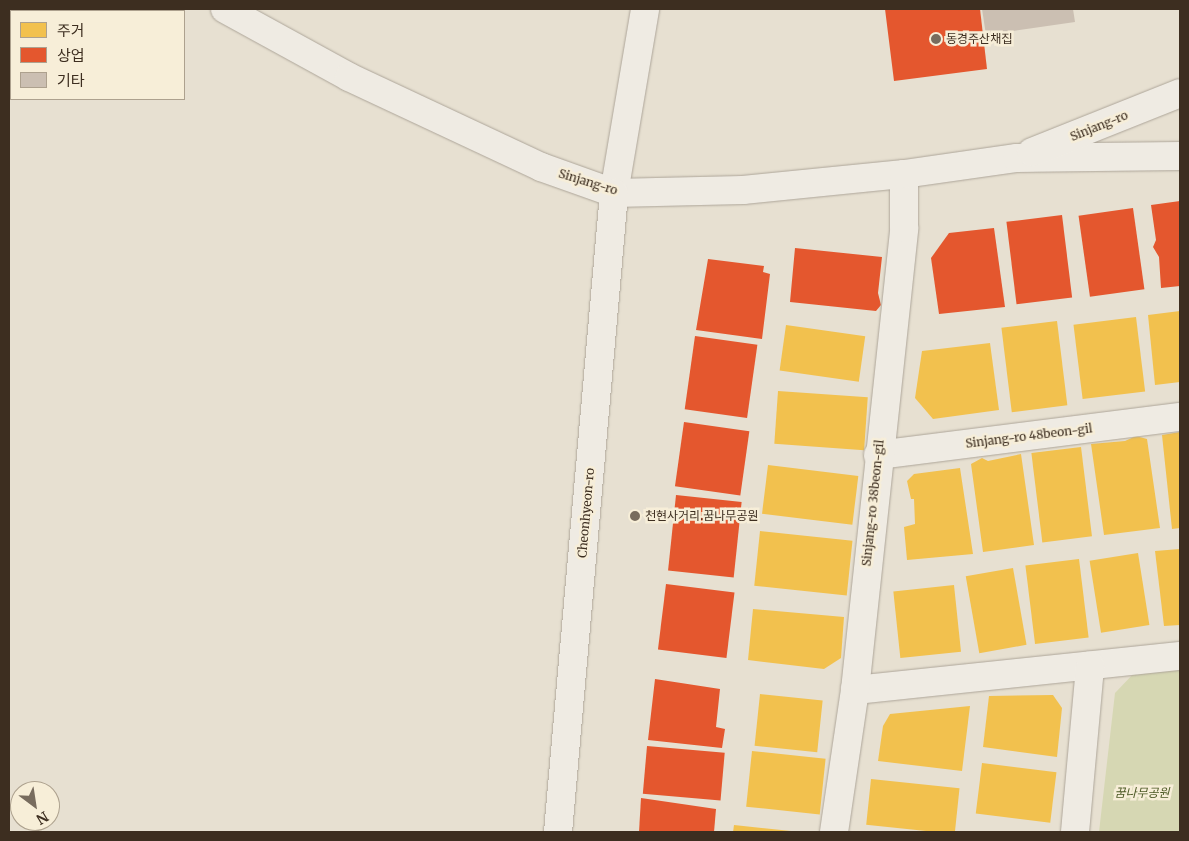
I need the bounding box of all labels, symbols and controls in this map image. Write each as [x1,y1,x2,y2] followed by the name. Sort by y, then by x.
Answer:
[10,10,185,100] legend
[57,21,85,40] text: 주거
[946,32,1012,46] place label: 동경주산채집
[930,33,942,45] marker: 동경주산채집
[57,46,85,65] text: 상업
[57,71,85,90] text: 기타
[1068,108,1130,144] street label: Sinjang-ro
[557,166,619,198] street label: Sinjang-ro
[965,421,1093,451] street label: Sinjang-ro 48beon-gil
[859,439,887,567] street label: Sinjang-ro 38beon-gil
[575,467,597,559] street label: Cheonhyeon-ro
[645,509,758,523] place label: 천현사거리.꿈나무공원
[629,510,641,522] marker: 천현사거리.꿈나무공원
[10,781,60,831] north arrow
[1114,786,1170,800] park label: 꿈나무공원
[33,807,52,829] text: N

